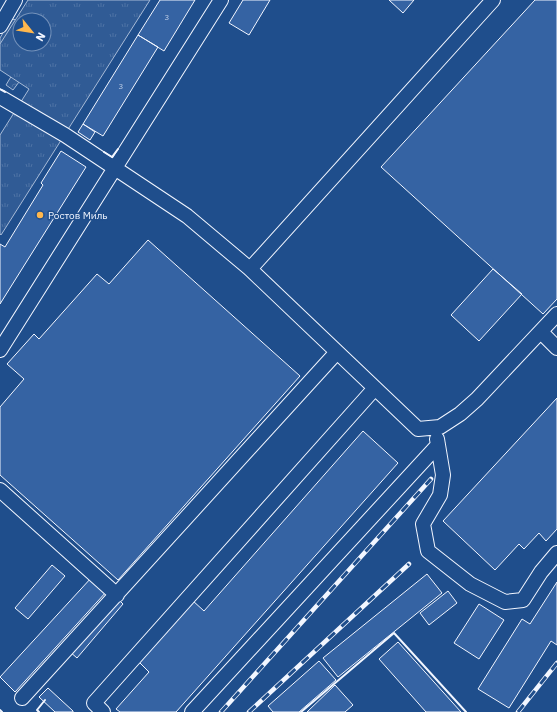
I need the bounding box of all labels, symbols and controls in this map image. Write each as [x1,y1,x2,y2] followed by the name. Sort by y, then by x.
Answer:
[12,12,52,52] north arrow
[165,12,170,22] house number: 3
[33,30,49,44] text: N
[119,81,124,91] house number: 3
[48,209,108,222] place label: Ростов Миль
[35,210,45,220] marker: Ростов Миль

